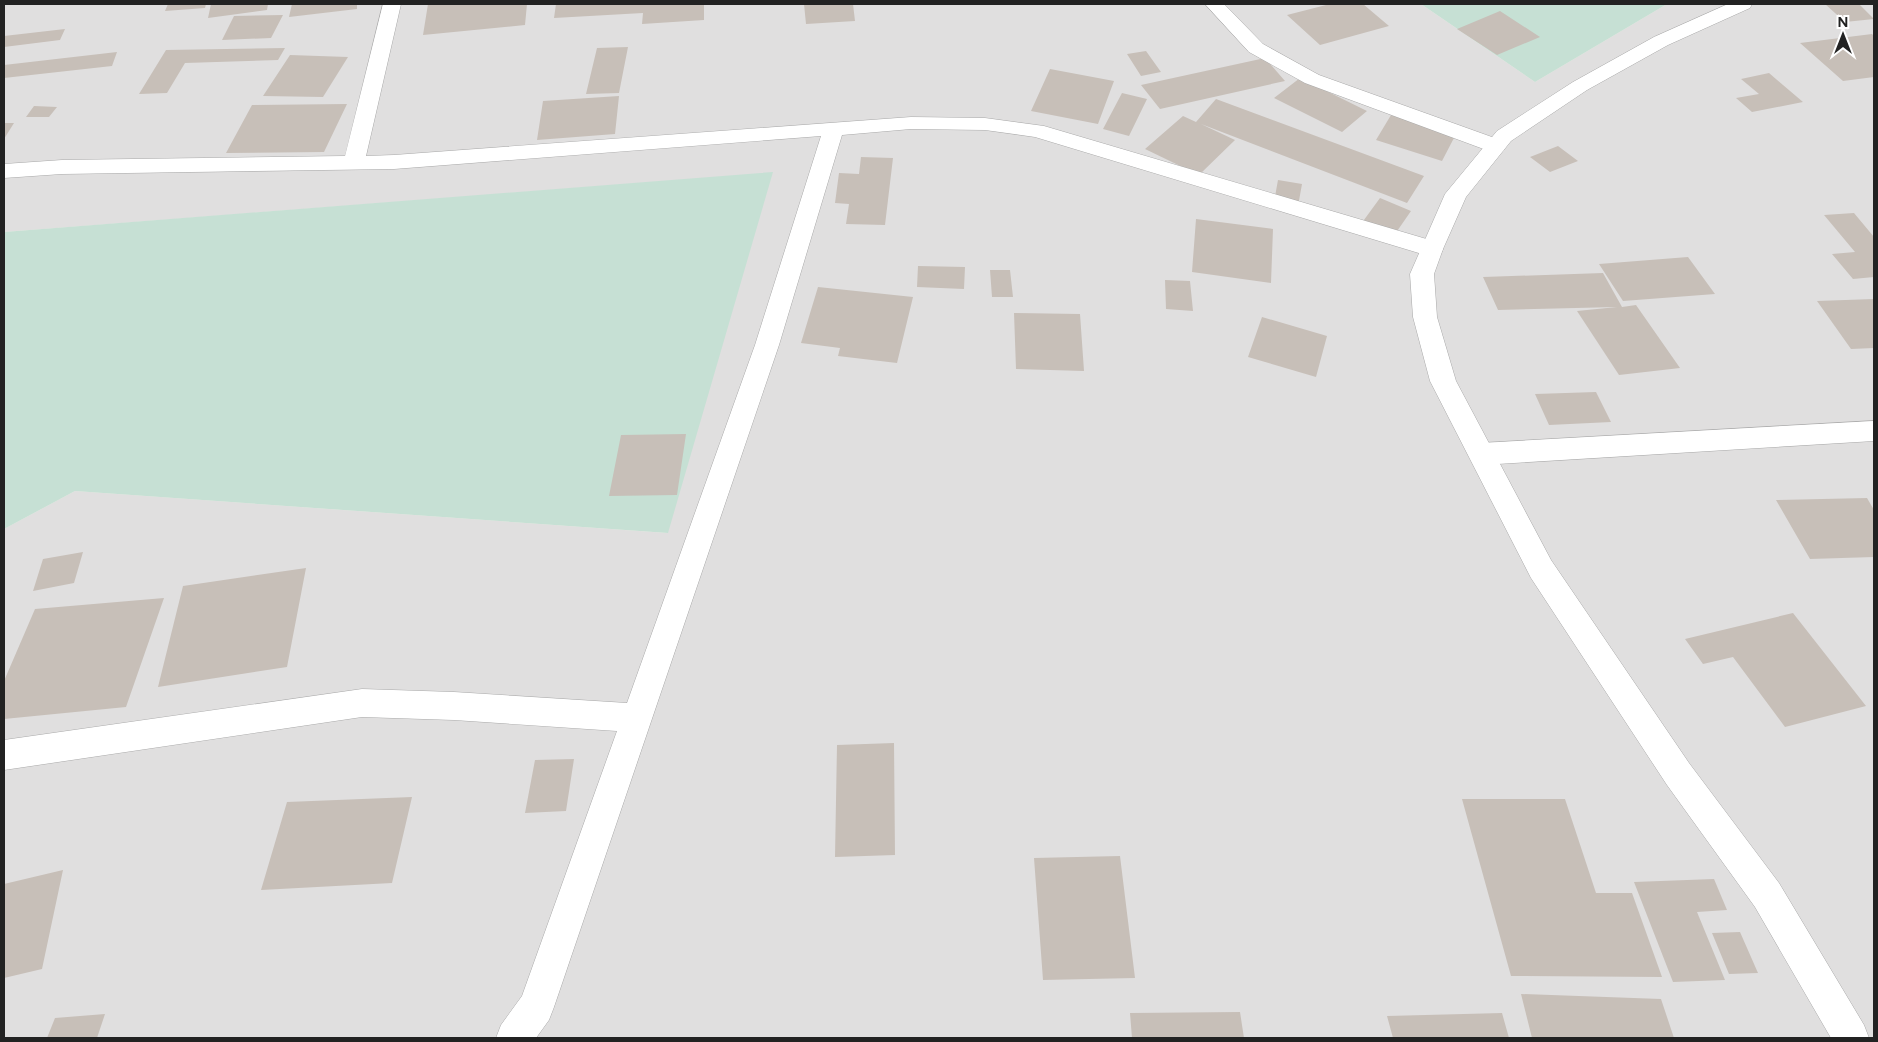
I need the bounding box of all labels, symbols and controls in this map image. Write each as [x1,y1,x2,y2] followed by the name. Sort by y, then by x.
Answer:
[1818,10,1868,60] north arrow
[1838,14,1848,31] text: N

